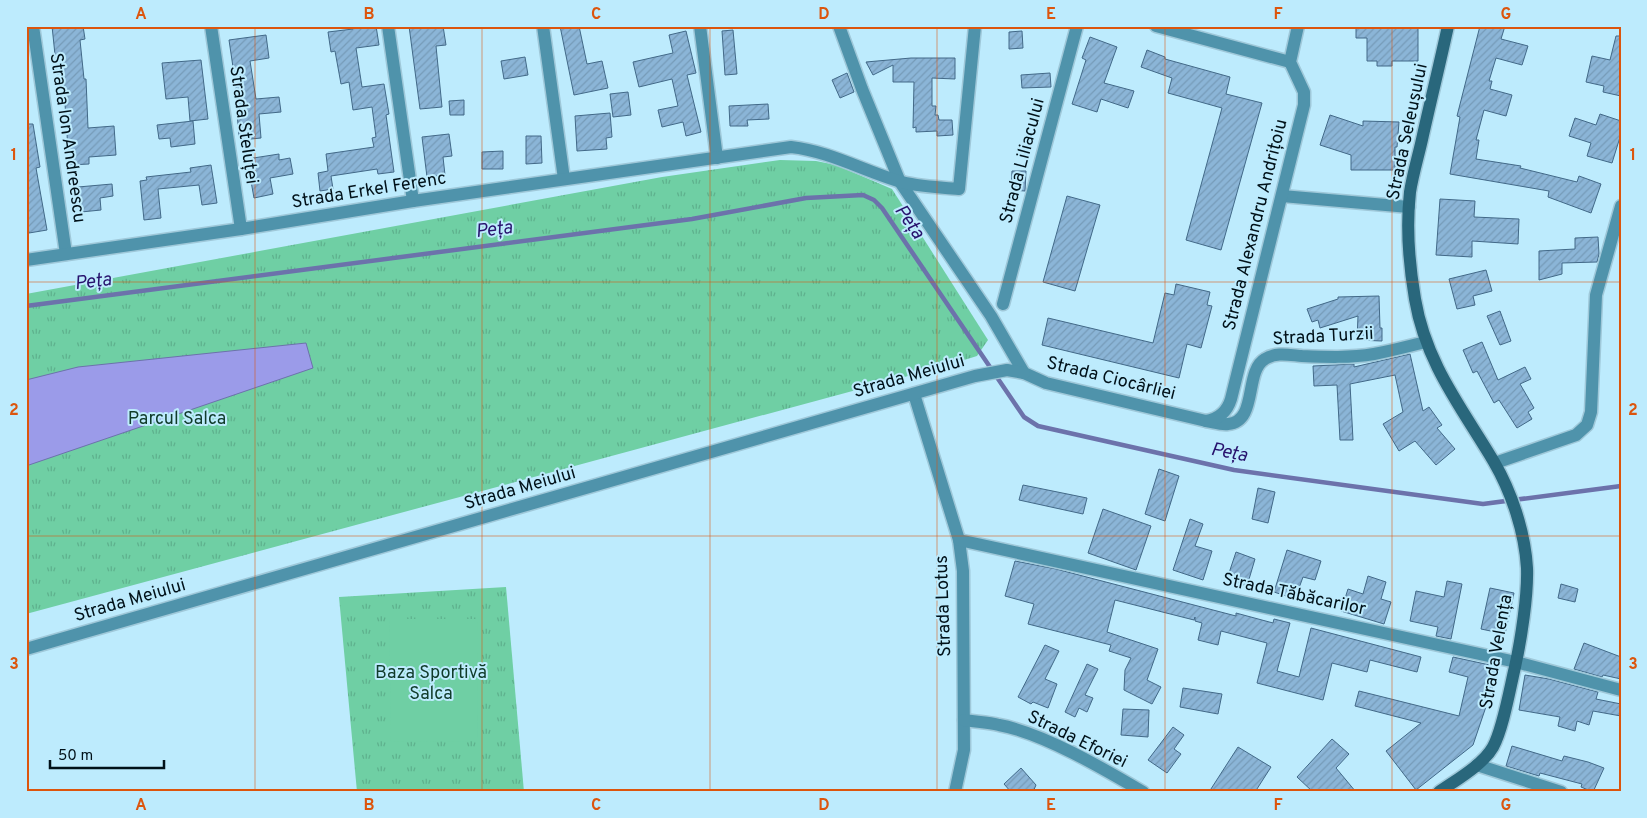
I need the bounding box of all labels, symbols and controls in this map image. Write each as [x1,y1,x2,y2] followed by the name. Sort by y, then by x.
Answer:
[135,5,147,25] text: A
[363,5,375,25] text: B
[591,5,601,25] text: C
[818,5,830,25] text: D
[1046,5,1056,25] text: E
[1273,5,1283,25] text: F
[1501,5,1511,25] text: G
[44,51,90,225] street label: Strada Ion Andreescu
[1382,61,1434,203] street label: Strada Seleușului
[223,64,263,186] street label: Strada Steluței
[995,96,1051,226] street label: Strada Liliacului
[1219,117,1293,333] street label: Strada Alexandru Andrițoiu
[11,146,17,166] text: 1
[1630,146,1636,166] text: 1
[290,167,448,215] street label: Strada Erkel Ferenc
[889,200,929,244] water label: Peța
[474,216,514,244] water label: Peța
[73,268,113,296] water label: Peța
[1272,323,1374,351] street label: Strada Turzii
[850,350,968,404] street label: Strada Meiului
[1044,352,1178,406] street label: Strada Ciocârliei
[9,401,19,421] text: 2
[1628,401,1638,421] text: 2
[128,408,226,431] park label: Parcul Salca
[1209,438,1250,468] water label: Peța
[461,462,579,516] street label: Strada Meiului
[931,555,957,657] street label: Strada Lotus
[1220,569,1368,621] street label: Strada Tăbăcarilor
[71,574,189,628] street label: Strada Meiului
[1476,593,1518,711] street label: Strada Velența
[9,655,19,675] text: 3
[1628,655,1638,675] text: 3
[375,662,487,706] park label: Baza Sportivă Salca
[1023,706,1131,774] street label: Strada Eforiei
[50,738,164,770] scale bar
[58,747,93,766] text: 50 m
[135,796,147,816] text: A
[363,796,375,816] text: B
[591,796,601,816] text: C
[818,796,830,816] text: D
[1046,796,1056,816] text: E
[1273,796,1283,816] text: F
[1501,796,1511,816] text: G

